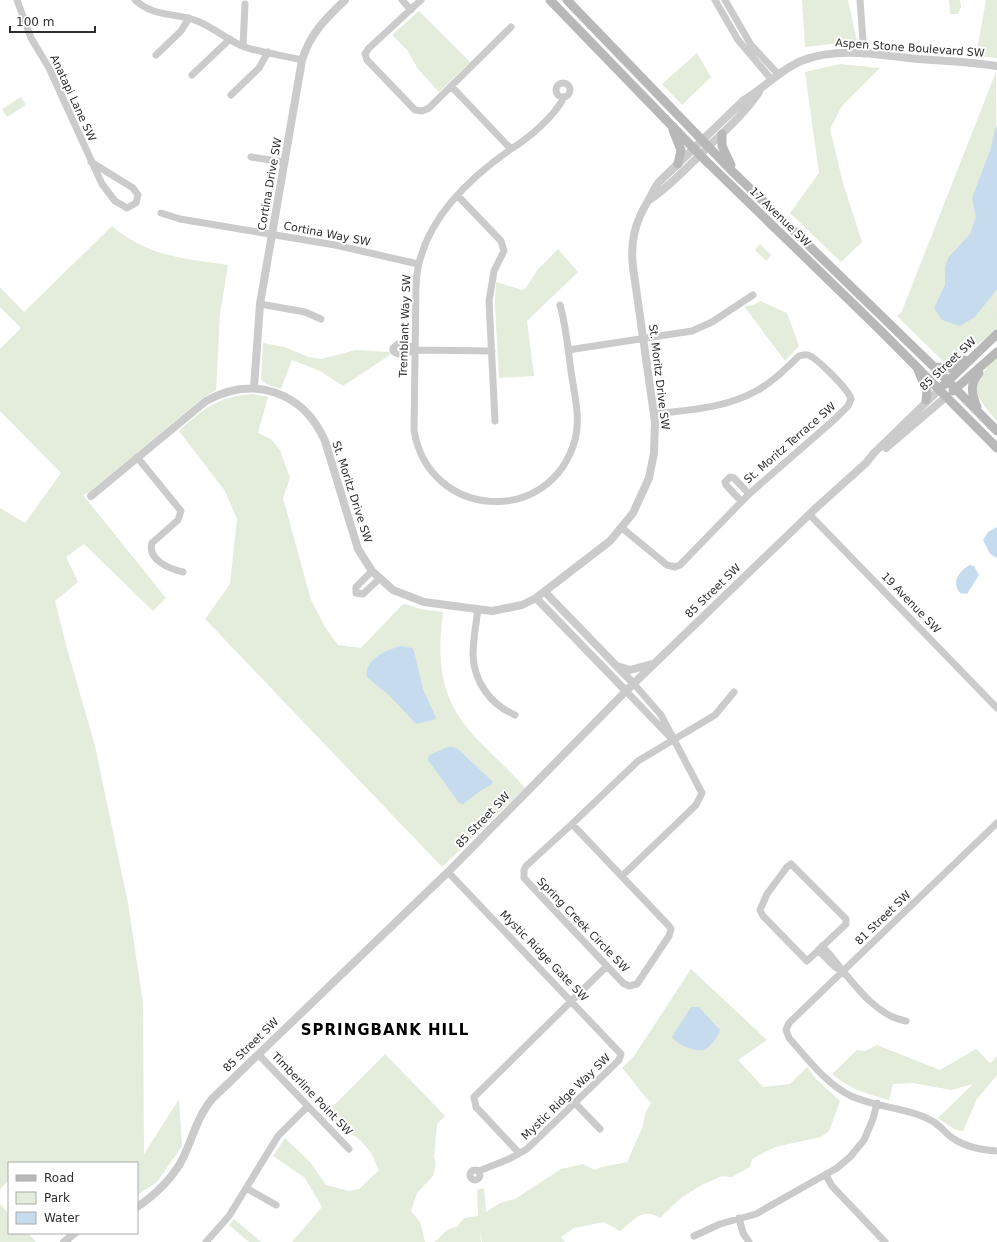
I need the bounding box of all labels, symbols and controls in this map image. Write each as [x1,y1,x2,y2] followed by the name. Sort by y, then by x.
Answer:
[10,8,95,34] scale bar
[16,15,54,29] text: 100 m
[835,36,985,60] street label: Aspen Stone Boulevard SW
[47,53,99,143] street label: Anatapi Lane SW
[255,136,285,232] street label: Cortina Drive SW
[747,185,813,249] street label: 17 Avenue SW
[282,219,372,249] street label: Cortina Way SW
[397,274,413,379] street label: Tremblant Way SW
[646,323,672,431] street label: St. Moritz Drive SW
[917,335,979,393] street label: 85 Street SW
[742,400,839,486] street label: St. Moritz Terrace SW
[329,439,375,545] street label: St. Moritz Drive SW
[682,561,744,621] street label: 85 Street SW
[879,570,943,636] street label: 19 Avenue SW
[453,789,513,851] street label: 85 Street SW
[534,875,632,975] street label: Spring Creek Circle SW
[852,888,914,948] street label: 81 Street SW
[497,908,591,1004] street label: Mystic Ridge Gate SW
[220,1015,282,1075] street label: 85 Street SW
[301,1021,469,1039] district label: SPRINGBANK HILL
[268,1049,355,1138] street label: Timberline Point SW
[519,1051,613,1143] street label: Mystic Ridge Way SW
[8,1162,138,1234] legend
[44,1171,74,1185] text: Road
[44,1191,70,1205] text: Park
[44,1211,80,1225] text: Water

